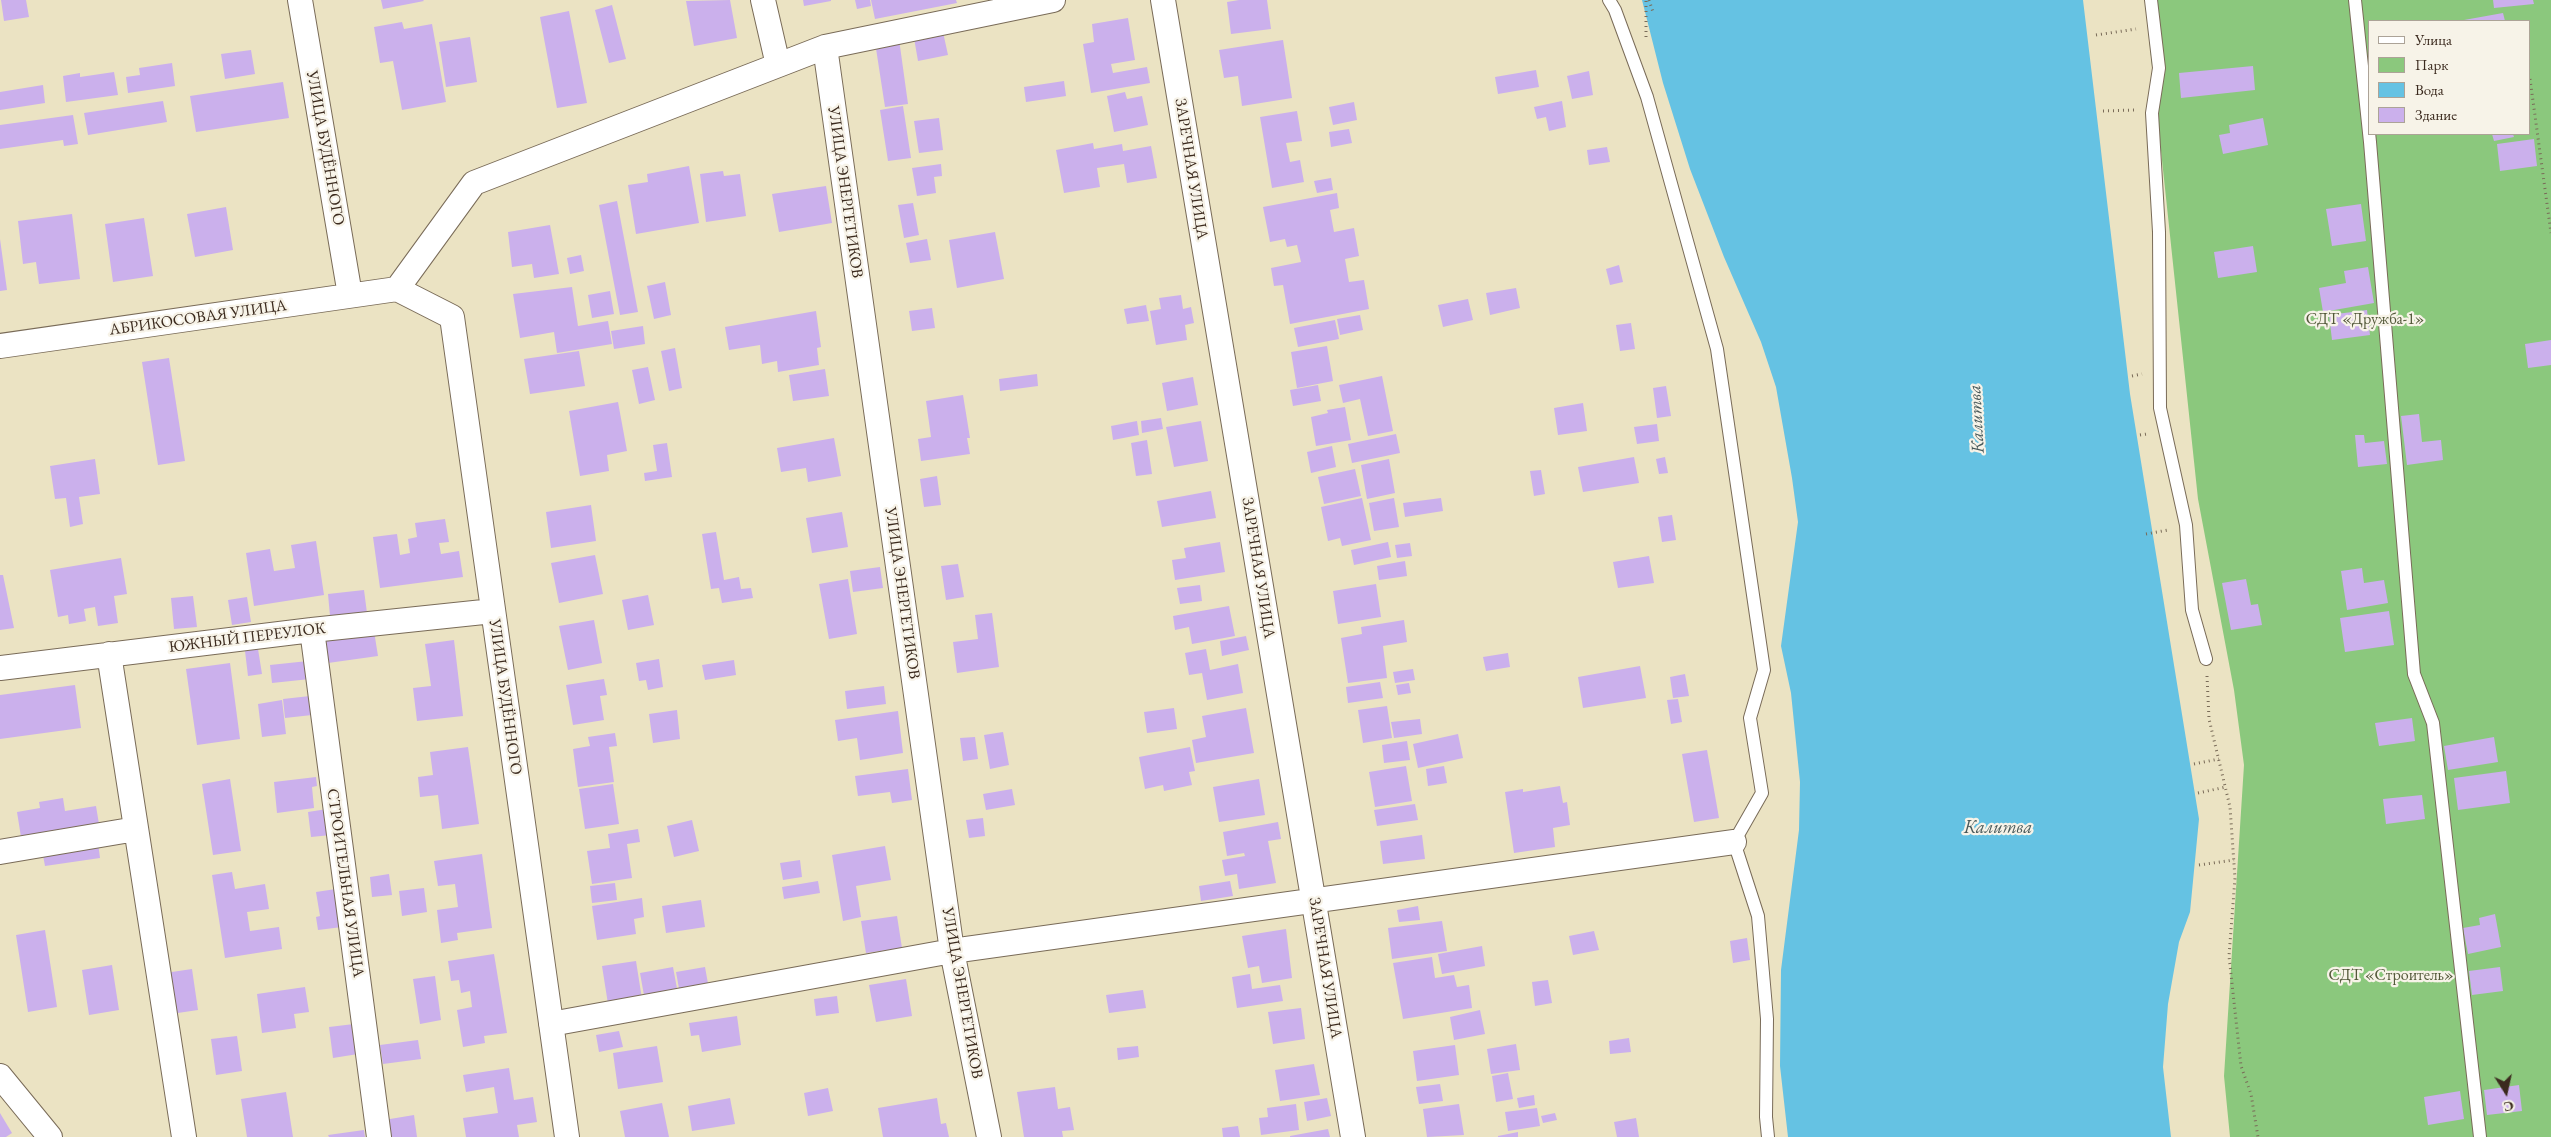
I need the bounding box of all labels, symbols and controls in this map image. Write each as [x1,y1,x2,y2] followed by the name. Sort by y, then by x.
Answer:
[2368,20,2531,135] legend
[2415,30,2452,49] text: Улица
[2415,55,2448,74] text: Парк
[302,69,348,227] street label: УЛИЦА БУДЁННОГО
[2415,80,2444,99] text: Вода
[1170,97,1212,241] street label: ЗАРЕЧНАЯ УЛИЦА
[823,105,867,279] street label: УЛИЦА ЭНЕРГЕТИКОВ
[2415,105,2457,124] text: Здание
[108,296,288,340] street label: АБРИКОСОВАЯ УЛИЦА
[2306,310,2424,330] park label: СДТ «Дружба-1»
[1964,384,1990,454] water label: Калитва
[1237,496,1279,640] street label: ЗАРЕЧНАЯ УЛИЦА
[880,506,924,680] street label: УЛИЦА ЭНЕРГЕТИКОВ
[485,618,525,776] street label: УЛИЦА БУДЁННОГО
[167,619,327,657] street label: ЮЖНЫЙ ПЕРЕУЛОК
[322,787,368,979] street label: СТРОИТЕЛЬНАЯ УЛИЦА
[1964,817,2032,839] water label: Калитва
[1304,896,1346,1040] street label: ЗАРЕЧНАЯ УЛИЦА
[937,906,987,1080] street label: УЛИЦА ЭНЕРГЕТИКОВ
[2328,966,2454,986] park label: СДТ «Строитель»
[2481,1067,2531,1117] north arrow
[2502,1097,2515,1116] text: С

